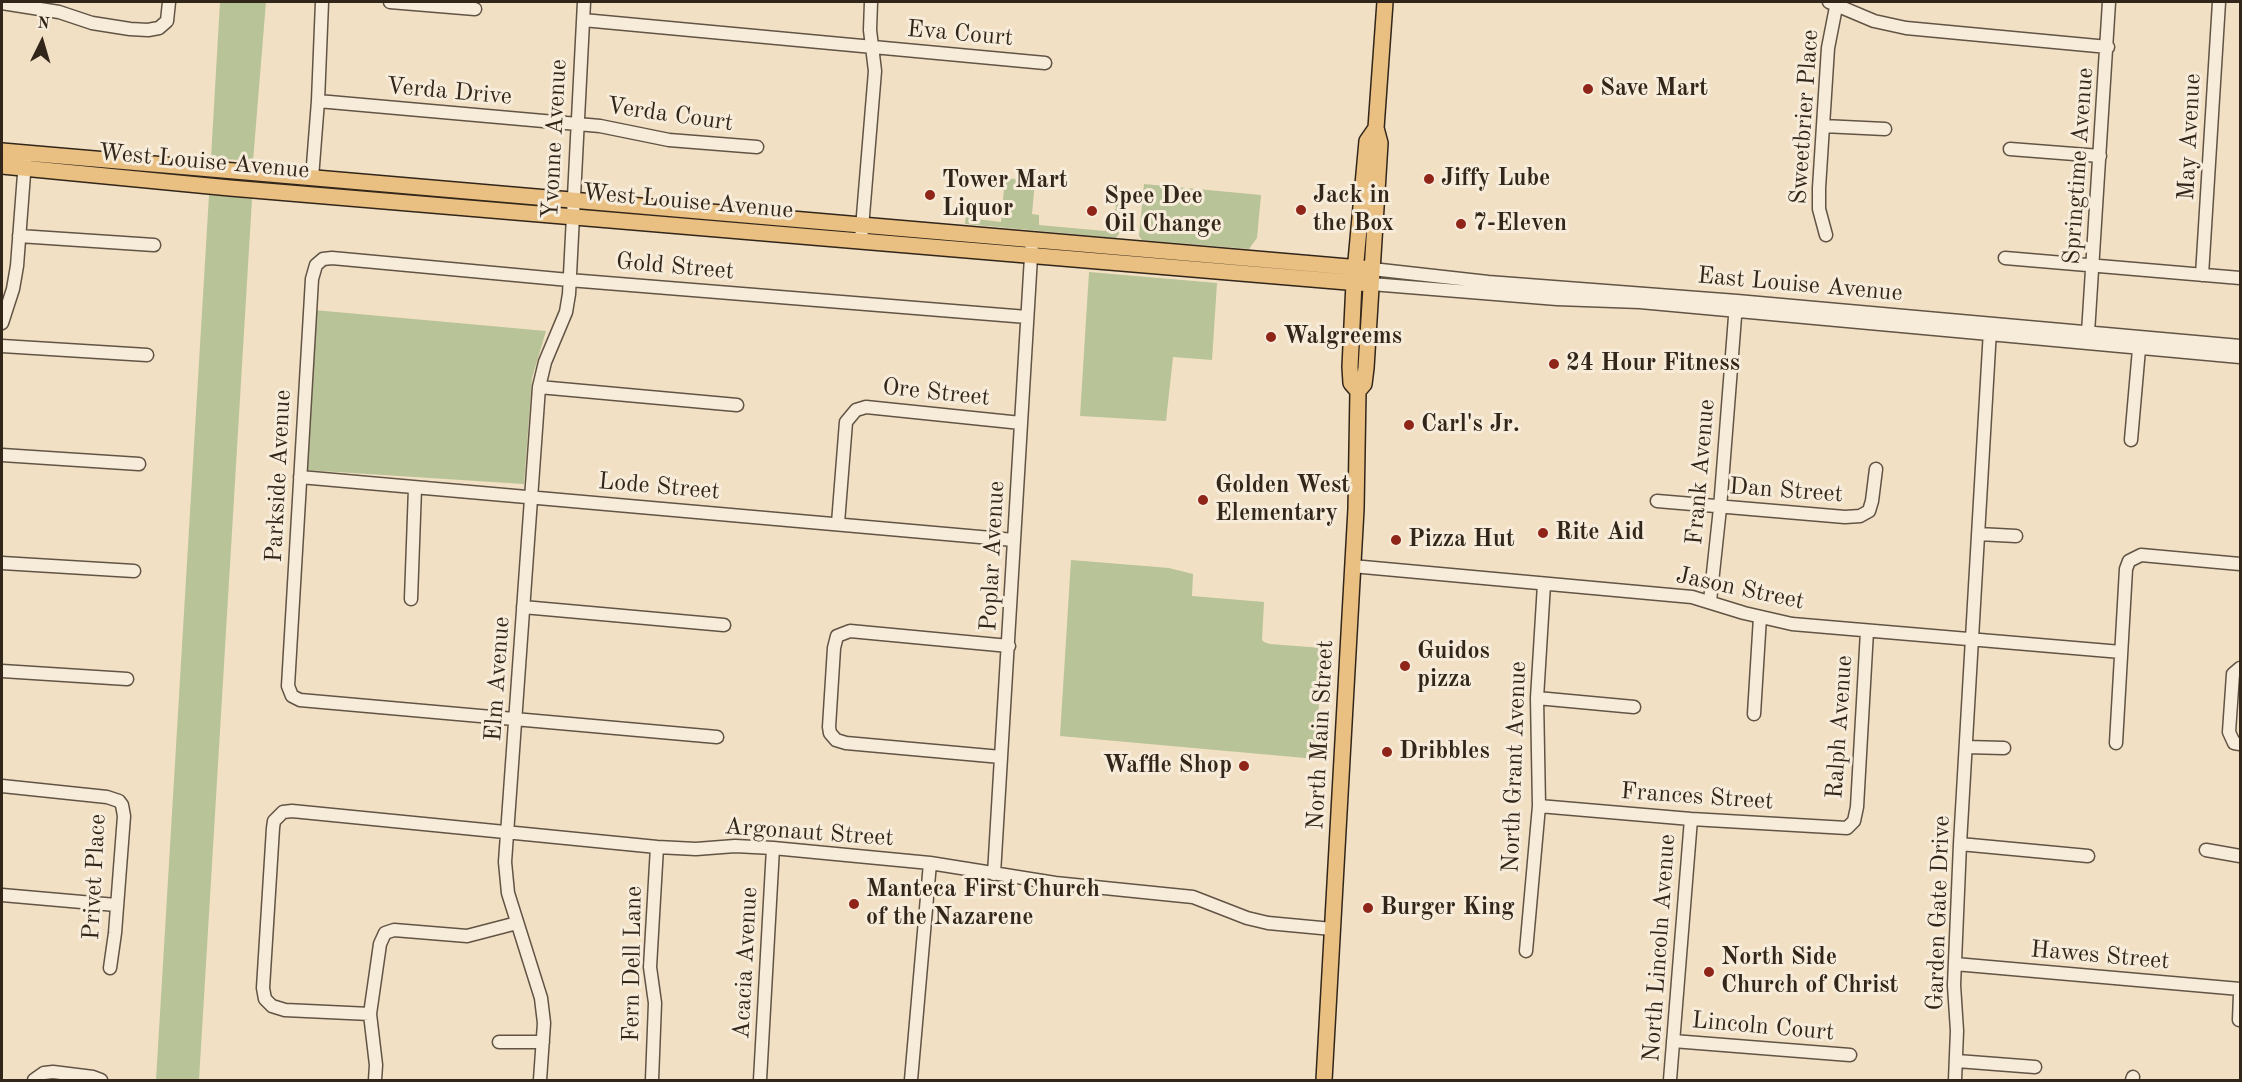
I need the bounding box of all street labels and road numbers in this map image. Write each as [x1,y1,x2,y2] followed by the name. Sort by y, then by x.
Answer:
[906,15,1014,53] street label: Eva Court
[1785,29,1825,205] street label: Sweetbrier Place
[536,58,574,220] street label: Yvonne Avenue
[2058,67,2100,265] street label: Springtime Avenue
[385,72,513,112] street label: Verda Drive
[2172,73,2208,201] street label: May Avenue
[605,92,735,138] street label: Verda Court
[97,138,311,186] street label: West Louise Avenue
[581,178,795,226] street label: West Louise Avenue
[615,247,735,287] street label: Gold Street
[1696,262,1904,308] street label: East Louise Avenue
[881,373,991,413] street label: Ore Street
[260,389,298,563] street label: Parkside Avenue
[1680,398,1722,546] street label: Frank Avenue
[597,467,721,507] street label: Lode Street
[1728,473,1844,509] street label: Dan Street
[975,480,1011,632] street label: Poplar Avenue
[1673,561,1807,617] street label: Jason Street
[479,616,517,742] street label: Elm Avenue
[1302,639,1340,831] street label: North Main Street
[1821,654,1859,800] street label: Ralph Avenue
[1497,661,1533,873] street label: North Grant Avenue
[1620,777,1774,817] street label: Frances Street
[77,813,113,941] street label: Privet Place
[724,813,894,853] street label: Argonaut Street
[1921,815,1957,1011] street label: Garden Gate Drive
[1638,833,1682,1063] street label: North Lincoln Avenue
[617,886,649,1042] street label: Fern Dell Lane
[728,886,764,1040] street label: Acacia Avenue
[2029,936,2171,976] street label: Hawes Street
[1690,1006,1836,1048] street label: Lincoln Court

